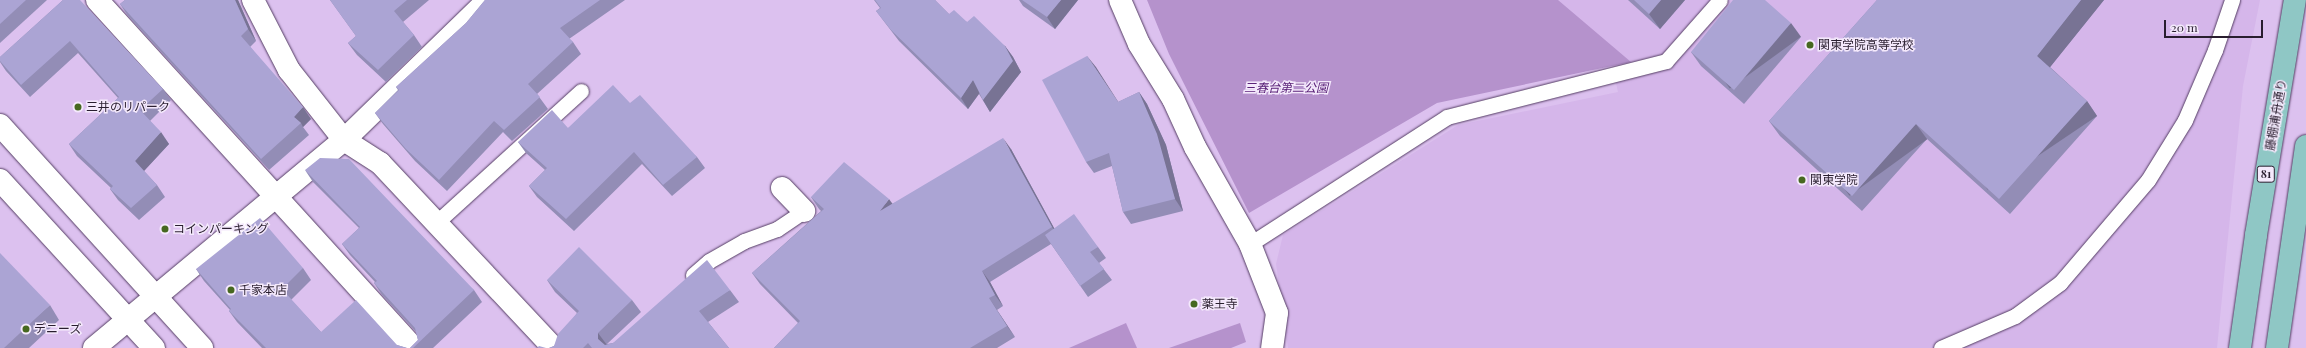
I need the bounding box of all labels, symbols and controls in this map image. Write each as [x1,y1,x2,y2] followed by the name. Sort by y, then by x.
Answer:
[2166,12,2265,38] scale bar
[2171,19,2198,35] text: 20 m
[1818,38,1914,52] place label: 関東学院高等学校
[1805,40,1815,50] marker: 関東学院高等学校
[2263,78,2289,152] street label: 藤棚浦舟通り
[1244,81,1328,95] park label: 三春台第二公園
[86,100,170,114] place label: 三井のリパーク
[73,102,83,112] marker: 三井のリパーク
[2256,165,2276,183] road number: 81
[1810,173,1858,187] place label: 関東学院
[1797,175,1807,185] marker: 関東学院
[173,222,269,236] place label: コインパーキング
[160,224,170,234] marker: コインパーキング
[239,283,287,297] place label: 千家本店
[226,285,236,295] marker: 千家本店
[1202,297,1238,311] place label: 薬王寺
[1189,299,1199,309] marker: 薬王寺
[34,322,82,336] place label: デニーズ
[21,324,31,334] marker: デニーズ

